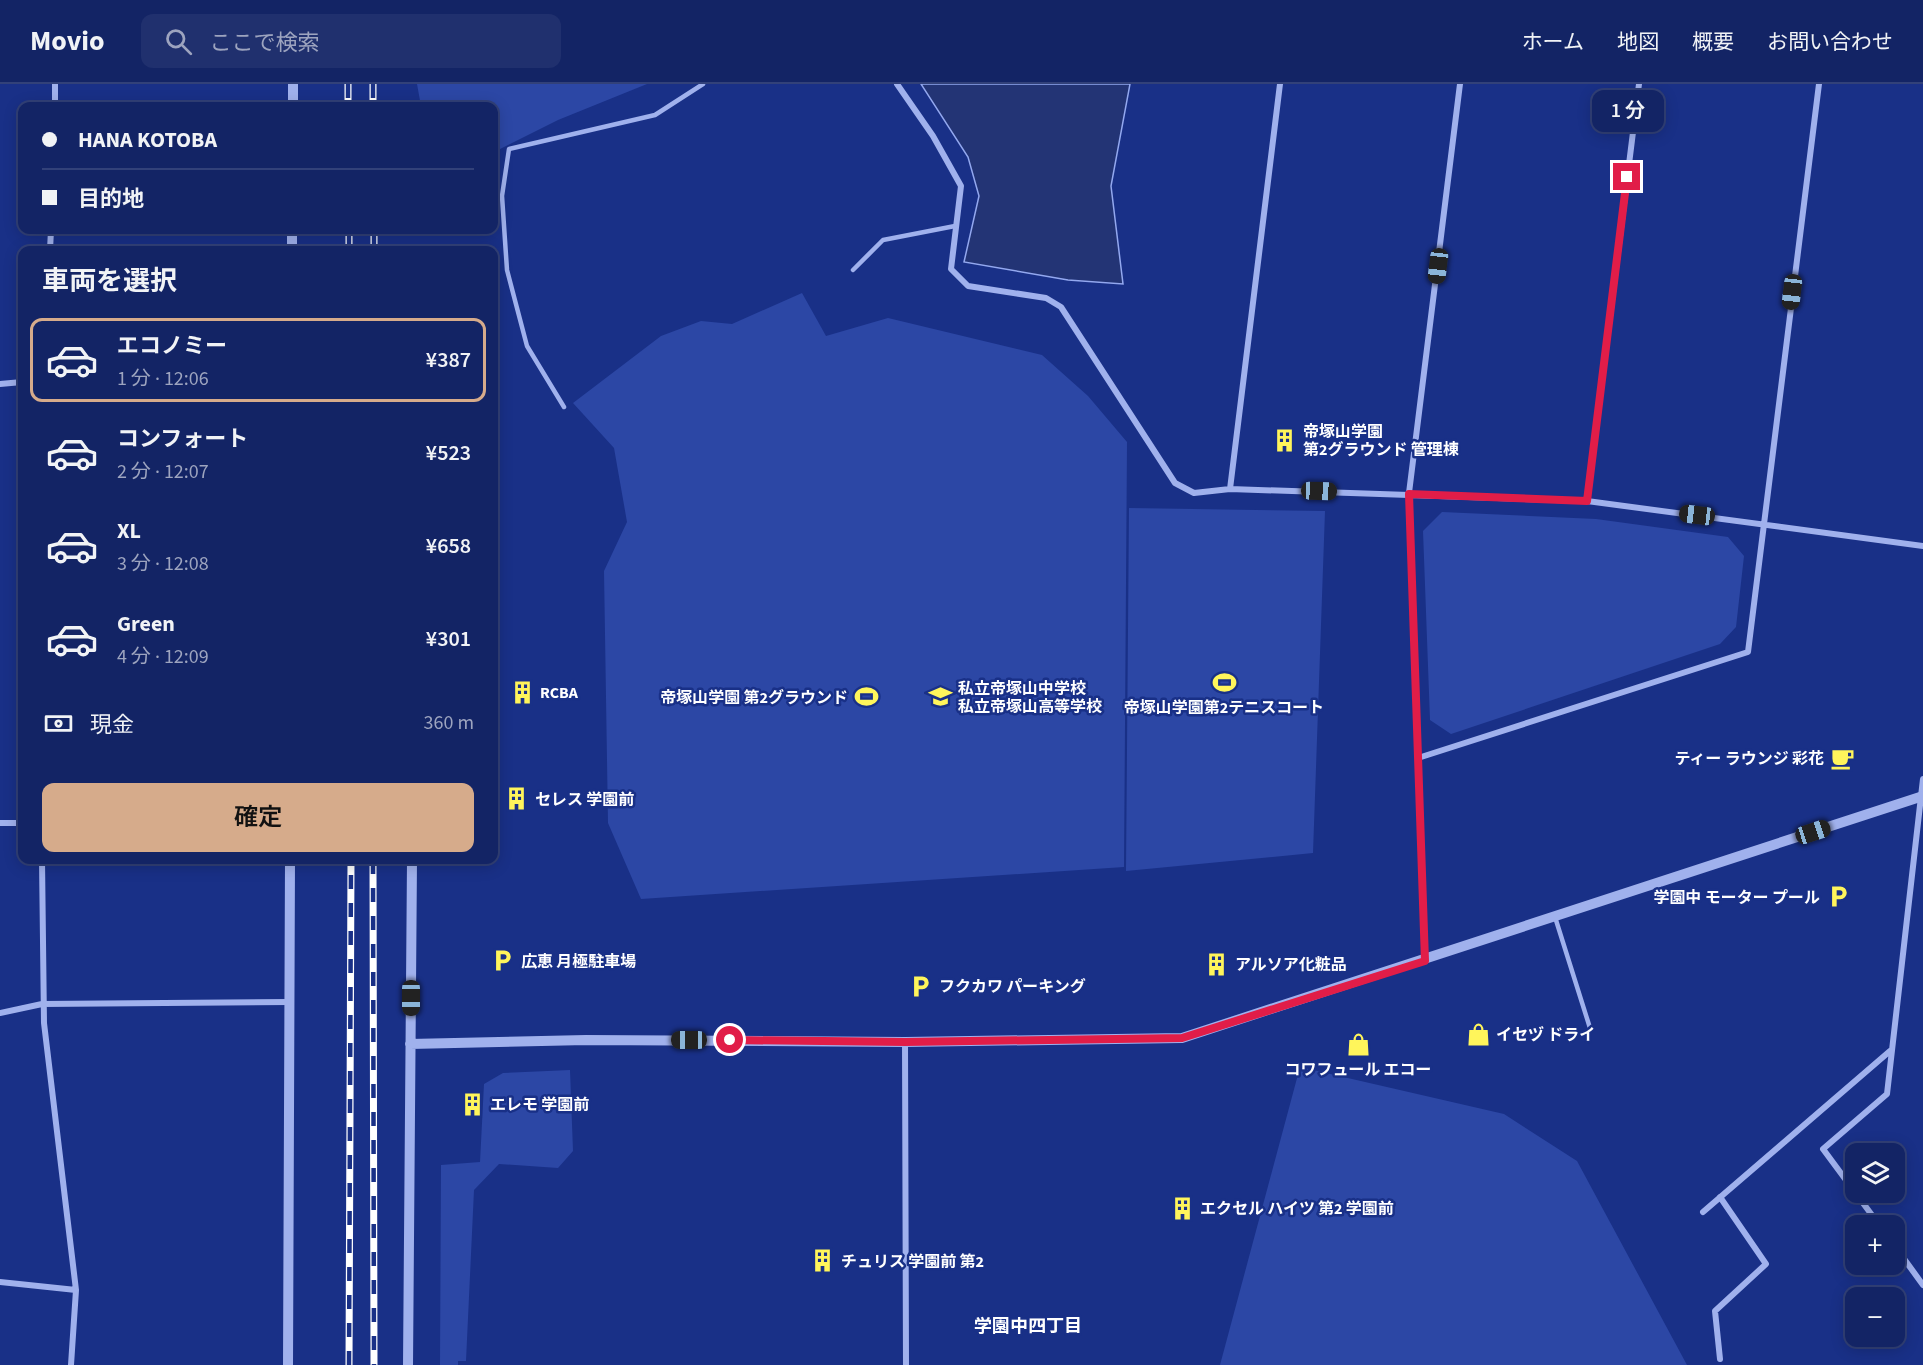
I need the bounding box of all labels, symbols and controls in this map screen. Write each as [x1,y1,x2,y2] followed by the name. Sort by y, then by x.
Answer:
[141,14,561,68] search box
[30,21,105,61] text: Movio
[162,25,195,58] icon: search
[210,27,320,59] text: ここで検索
[1522,27,1584,57] text: ホーム
[1617,27,1659,57] text: 地図
[1692,27,1734,57] text: 概要
[1767,27,1893,57] text: お問い合わせ
[1591,90,1663,132] callout: 1 分
[1611,97,1645,125] text: 1 分
[78,124,217,156] text: HANA KOTOBA
[1613,163,1640,190] route end
[78,183,144,215] text: 目的地
[1427,247,1449,285] car
[42,262,177,301] text: 車両を選択
[1781,273,1803,311] car
[117,330,227,362] text: エコノミー
[45,333,99,387] icon: car
[426,344,471,376] text: ¥387
[117,365,209,393] text: 1 分 · 12:06
[1303,421,1459,461] place label: 帝塚山学園 第2グラウンド 管理棟
[117,423,248,455] text: コンフォート
[45,426,99,480] icon: car
[1272,427,1298,453] building icon: 帝塚山学園 第2グラウンド 管理棟
[426,437,471,469] text: ¥523
[117,458,209,486] text: 2 分 · 12:07
[1301,481,1337,501] car
[1678,504,1716,526] car
[117,515,141,547] text: XL
[45,519,99,573] icon: car
[426,530,471,562] text: ¥658
[117,550,209,578] text: 3 分 · 12:08
[117,608,175,640] text: Green
[45,612,99,666] icon: car
[426,623,471,655] text: ¥301
[117,643,209,671] text: 4 分 · 12:09
[1211,669,1237,695] sports icon: 帝塚山学園第2テニスコート
[958,678,1102,718] place label: 私立帝塚山中学校 私立帝塚山高等学校
[509,679,535,705] building icon: RCBA
[540,682,579,704] place label: RCBA
[853,684,879,710] sports icon: 帝塚山学園 第2グラウンド
[927,684,953,710] school or university icon: 私立帝塚山中学校 私立帝塚山高等学校
[660,687,848,709] place label: 帝塚山学園 第2グラウンド
[1124,697,1324,719] place label: 帝塚山学園第2テニスコート
[42,707,75,740] icon: cash
[90,709,134,741] text: 現金
[424,709,474,737] text: 360 m
[1829,745,1855,771] cafe icon: ティー ラウンジ 彩花
[1675,748,1824,770] place label: ティー ラウンジ 彩花
[42,783,474,852] button: 確定
[504,786,530,812] building icon: セレス 学園前
[535,789,634,811] place label: セレス 学園前
[1793,818,1833,846] car
[1825,884,1851,910] parking icon: 学園中 モーター プール
[1654,887,1820,909] place label: 学園中 モーター プール
[490,948,516,974] parking icon: 広恵 月極駐車場
[521,951,636,973] place label: 広恵 月極駐車場
[1204,951,1230,977] building icon: アルソア化粧品
[1235,954,1347,976] place label: アルソア化粧品
[908,973,934,999] parking icon: フクカワ パーキング
[939,976,1086,998] place label: フクカワ パーキング
[402,980,420,1016] car
[1465,1021,1491,1047] shop icon: イセヅ ドライ
[1496,1024,1595,1046] place label: イセヅ ドライ
[716,1026,743,1053] route start
[671,1031,707,1049] car
[1345,1031,1371,1057] shop icon: コワフュール エコー
[1284,1059,1432,1081] place label: コワフュール エコー
[459,1091,485,1117] building icon: エレモ 学園前
[490,1094,589,1116] place label: エレモ 学園前
[1845,1143,1905,1347] map controls
[1845,1143,1905,1203] button: layers
[1169,1195,1195,1221] building icon: エクセル ハイツ 第2 学園前
[1200,1198,1394,1220] place label: エクセル ハイツ 第2 学園前
[1845,1215,1905,1275] button: +
[810,1248,836,1274] building icon: チュリス 学園前 第2
[841,1251,984,1273] place label: チュリス 学園前 第2
[1845,1287,1905,1347] button: −
[974,1314,1082,1339] district label: 学園中四丁目

